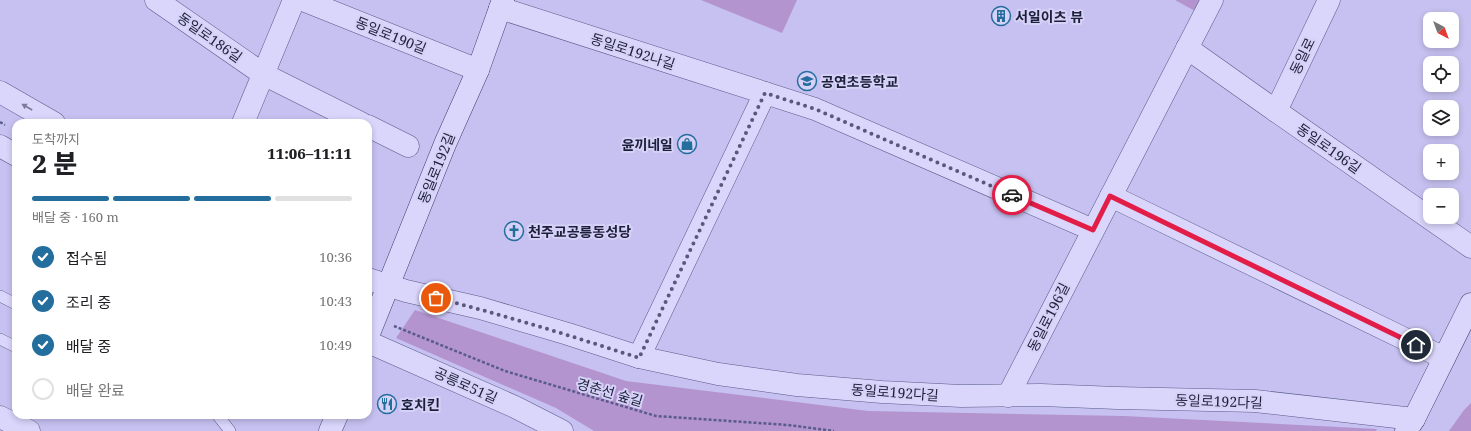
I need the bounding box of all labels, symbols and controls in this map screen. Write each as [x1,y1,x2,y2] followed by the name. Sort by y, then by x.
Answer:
[990,5,1012,27] building icon: 서일이츠 뷰
[1015,7,1083,26] place label: 서일이츠 뷰
[174,8,246,66] street label: 동일로186길
[353,12,429,58] street label: 동일로190길
[1423,12,1459,48] north arrow
[1423,12,1459,224] map controls
[588,28,678,74] street label: 동일로192나길
[1285,34,1319,78] street label: 동일로
[1423,56,1459,92] button: locate
[796,70,818,92] school or university icon: 공연초등학교
[821,72,898,91] place label: 공연초등학교
[1423,100,1459,136] button: layers
[21,104,33,111] one-way arrow
[1293,119,1365,177] street label: 동일로196길
[32,130,80,148] text: 도착까지
[413,130,459,206] street label: 동일로192길
[676,133,698,155] shop icon: 윤끼네일
[621,135,673,154] place label: 윤끼네일
[267,143,352,163] text: 11:06–11:11
[1423,144,1459,180] button: +
[32,145,77,181] text: 2 분
[992,175,1032,215] courier
[1001,184,1023,206] icon: car
[1423,188,1459,224] button: −
[32,208,119,226] text: 배달 중 · 160 m
[503,220,525,242] church icon: 천주교공릉동성당
[528,222,631,241] place label: 천주교공릉동성당
[32,246,54,268] icon: check
[66,248,107,268] text: 접수됨
[319,248,352,266] text: 10:36
[1023,279,1073,355] street label: 동일로196길
[419,281,453,315] pin
[425,287,447,309] icon: bag
[32,290,54,312] icon: check
[66,292,111,312] text: 조리 중
[319,292,352,310] text: 10:43
[1399,328,1433,362] pin
[32,334,54,356] icon: check
[1405,334,1427,356] icon: home
[66,336,111,356] text: 배달 중
[319,336,352,354] text: 10:49
[431,363,501,407] street label: 공릉로51길
[575,373,645,411] street label: 경춘선 숲길
[850,379,940,405] street label: 동일로192다길
[66,380,125,400] text: 배달 완료
[1175,390,1263,412] street label: 동일로192다길
[376,393,398,415] restaurant icon: 호치킨
[401,395,440,414] place label: 호치킨

